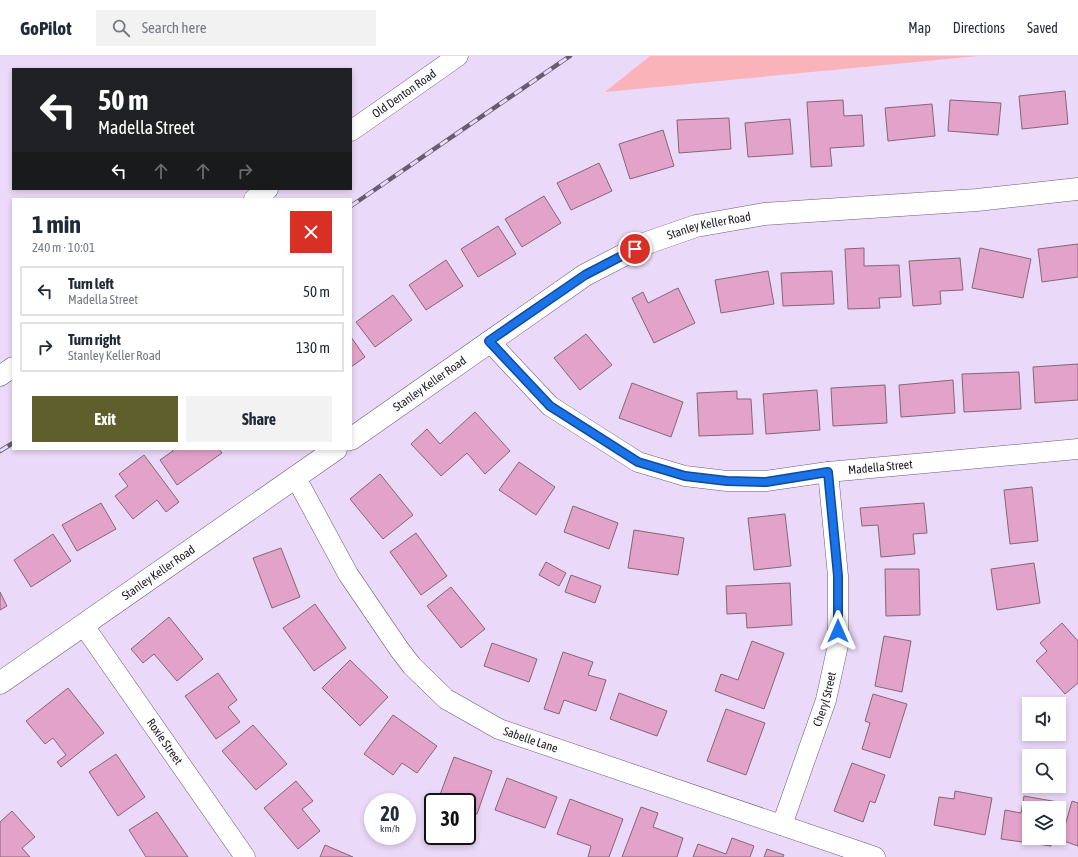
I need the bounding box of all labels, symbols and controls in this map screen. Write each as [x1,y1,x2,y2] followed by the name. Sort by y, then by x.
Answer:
[96,10,376,46] search box
[20,17,72,39] text: GoPilot
[110,17,132,39] icon: search
[142,19,206,36] text: Search here
[908,20,931,36] text: Map
[953,20,1005,36] text: Directions
[1027,20,1058,36] text: Saved
[370,66,439,121] street label: Old Denton Road
[32,84,84,136] icon: left
[98,84,148,116] text: 50 m
[98,117,195,138] text: Madella Street
[108,160,130,182] icon: left
[150,160,172,182] icon: ahead
[192,160,214,182] icon: ahead
[234,160,256,182] icon: right
[665,209,752,243] street label: Stanley Keller Road
[32,211,81,238] text: 1 min
[290,211,332,253] button: close
[618,232,652,266] pin
[624,238,646,260] icon: arrive
[32,240,95,255] text: 240 m · 10:01
[68,275,114,292] text: Turn left
[34,280,56,302] icon: left
[303,283,330,300] text: 50 m
[68,292,138,307] text: Madella Street
[68,331,121,348] text: Turn right
[34,336,56,358] icon: right
[296,339,330,356] text: 130 m
[68,348,161,363] text: Stanley Keller Road
[390,354,469,414] street label: Stanley Keller Road
[32,396,178,442] button: Exit
[186,396,332,442] button: Share
[847,457,914,477] street label: Madella Street
[119,542,198,603] street label: Stanley Keller Road
[817,610,859,652] position arrow
[810,670,839,728] street label: Cheryl Street
[1022,697,1066,845] map controls
[1022,697,1066,741] button: sound
[144,716,186,768] street label: Roxie Street
[502,724,560,756] street label: Sabelle Lane
[1022,749,1066,793] button: search
[424,793,476,845] speed limit sign: 30
[1022,801,1066,845] button: layers
[381,802,399,825] text: 20
[380,823,400,834] text: km/h

